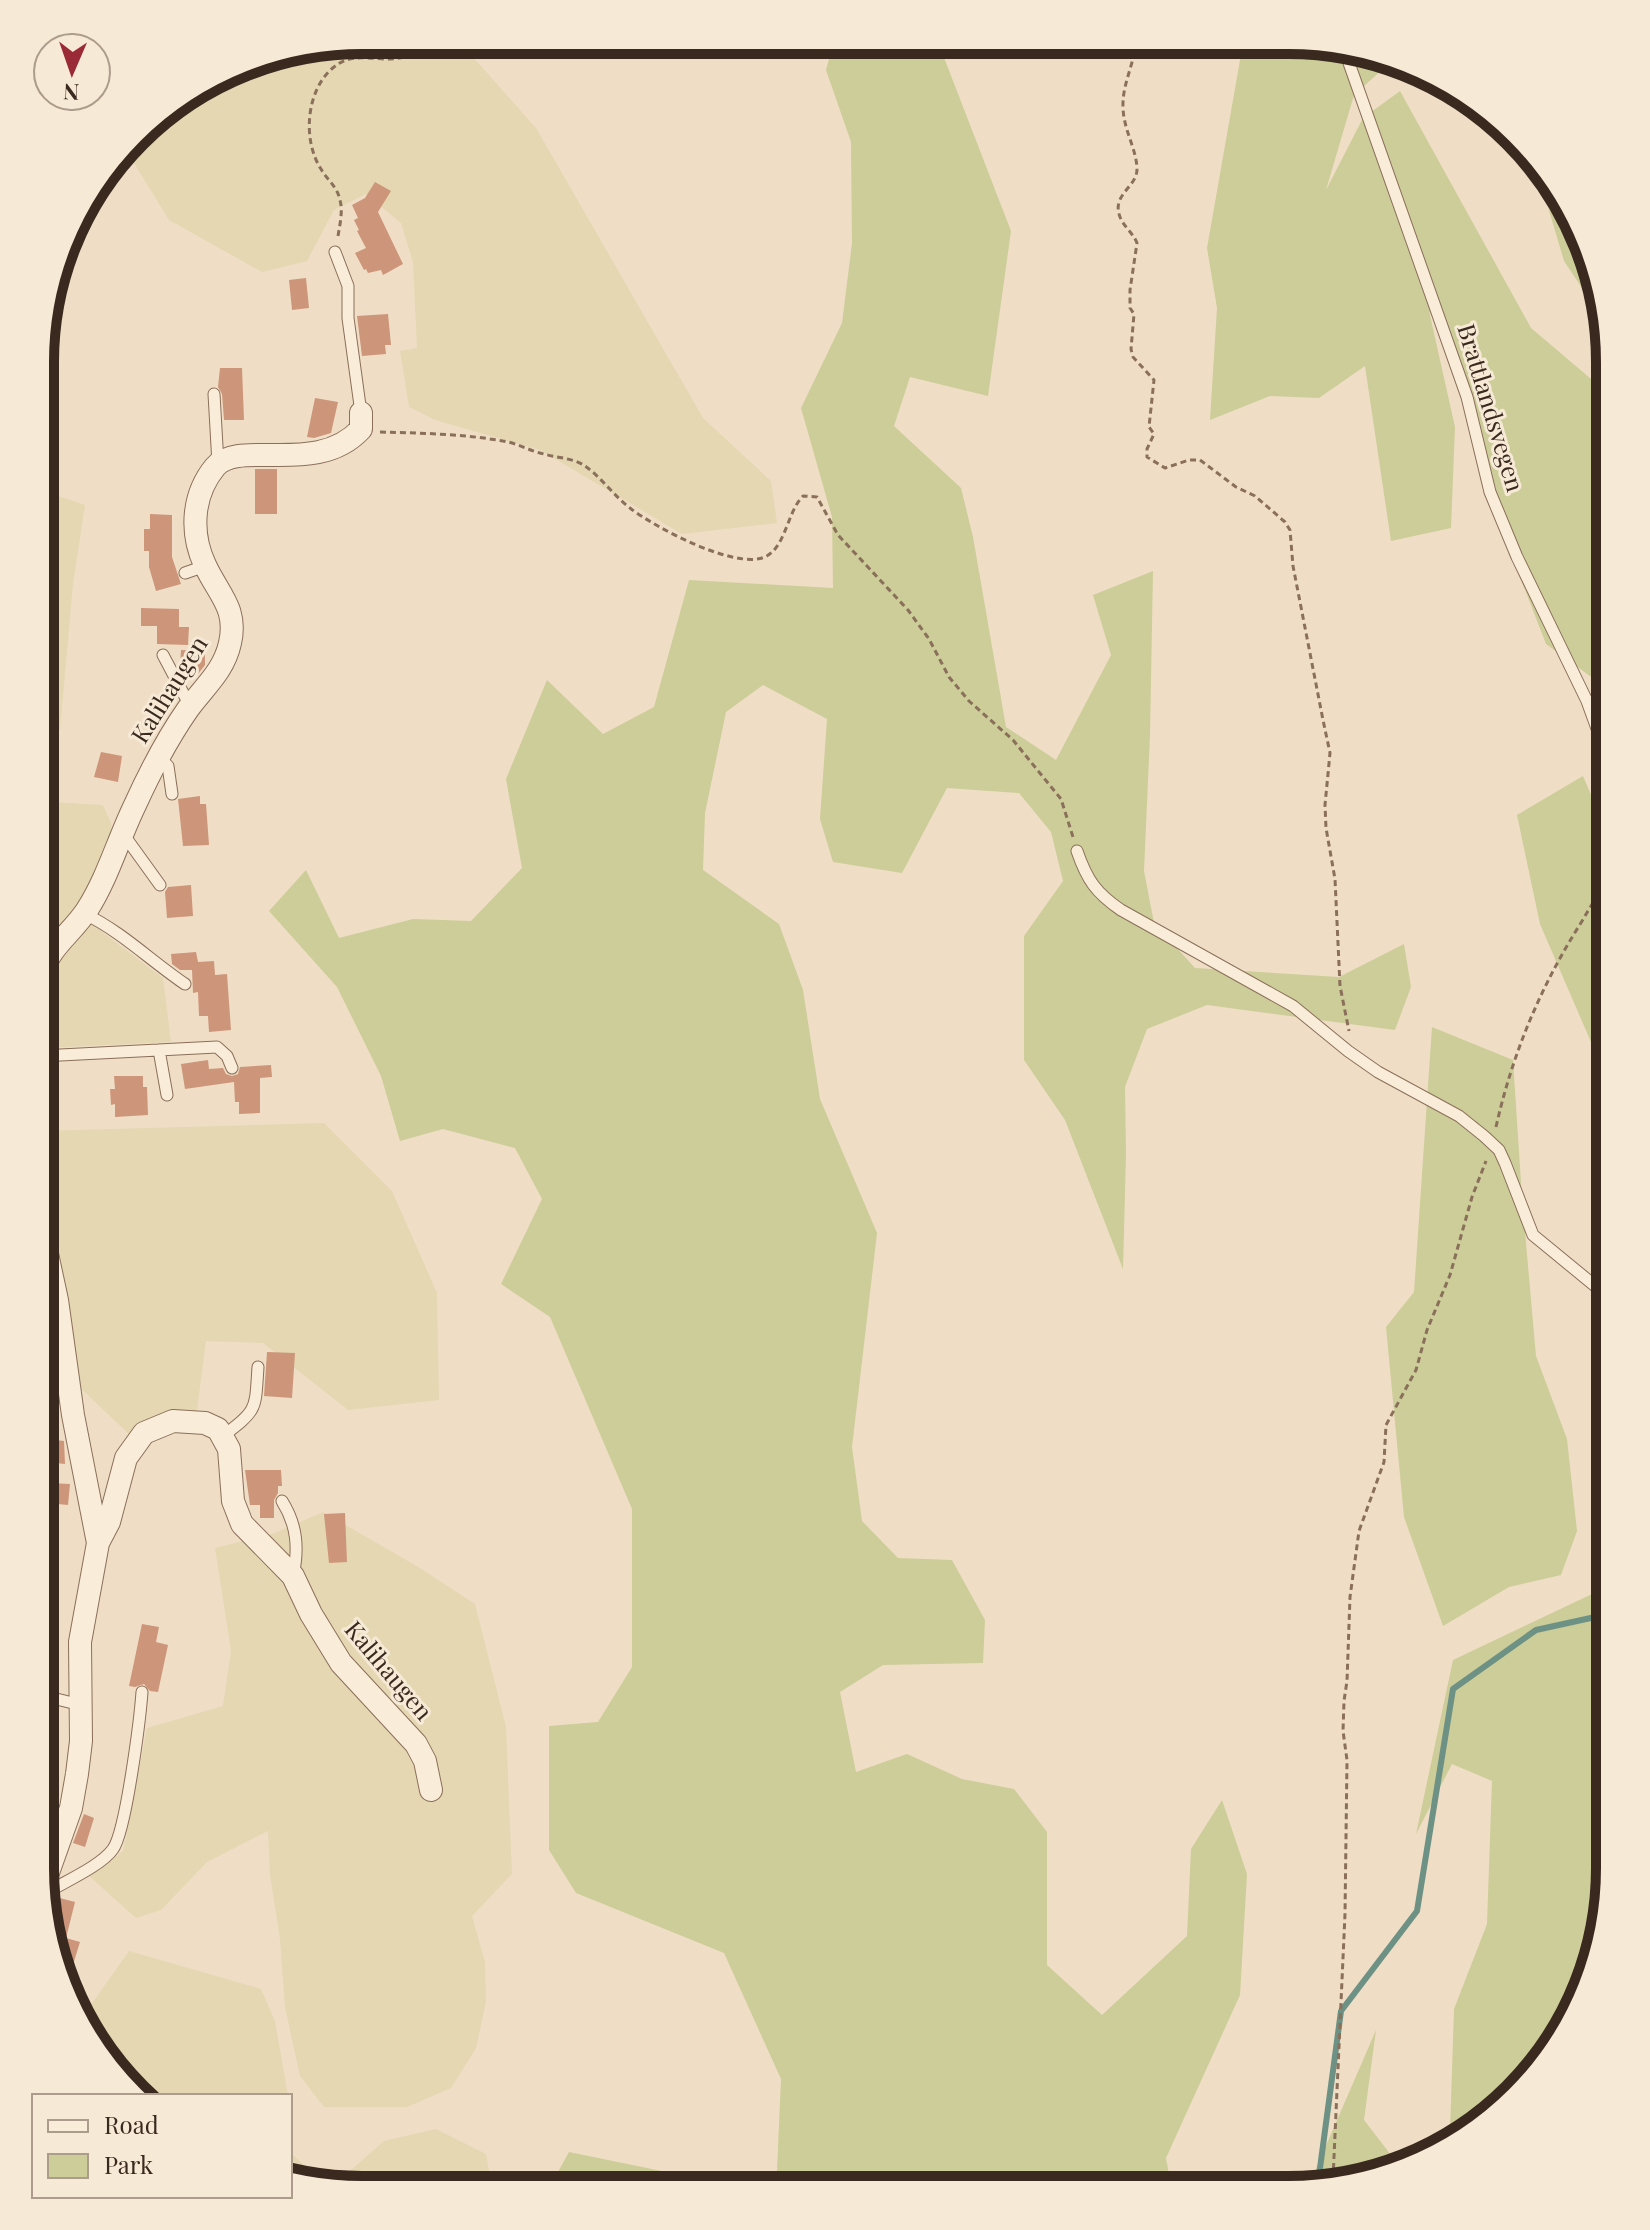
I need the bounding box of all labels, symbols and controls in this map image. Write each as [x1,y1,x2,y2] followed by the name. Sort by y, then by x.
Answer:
[32,32,112,112] north arrow
[63,78,80,108] text: N
[1451,320,1533,495] street label: Brattlandsvegen
[123,629,214,749] street label: Kalihaugen
[339,1613,441,1726] street label: Kalihaugen
[32,2094,292,2198] legend
[104,2108,159,2140] text: Road
[104,2148,154,2180] text: Park

